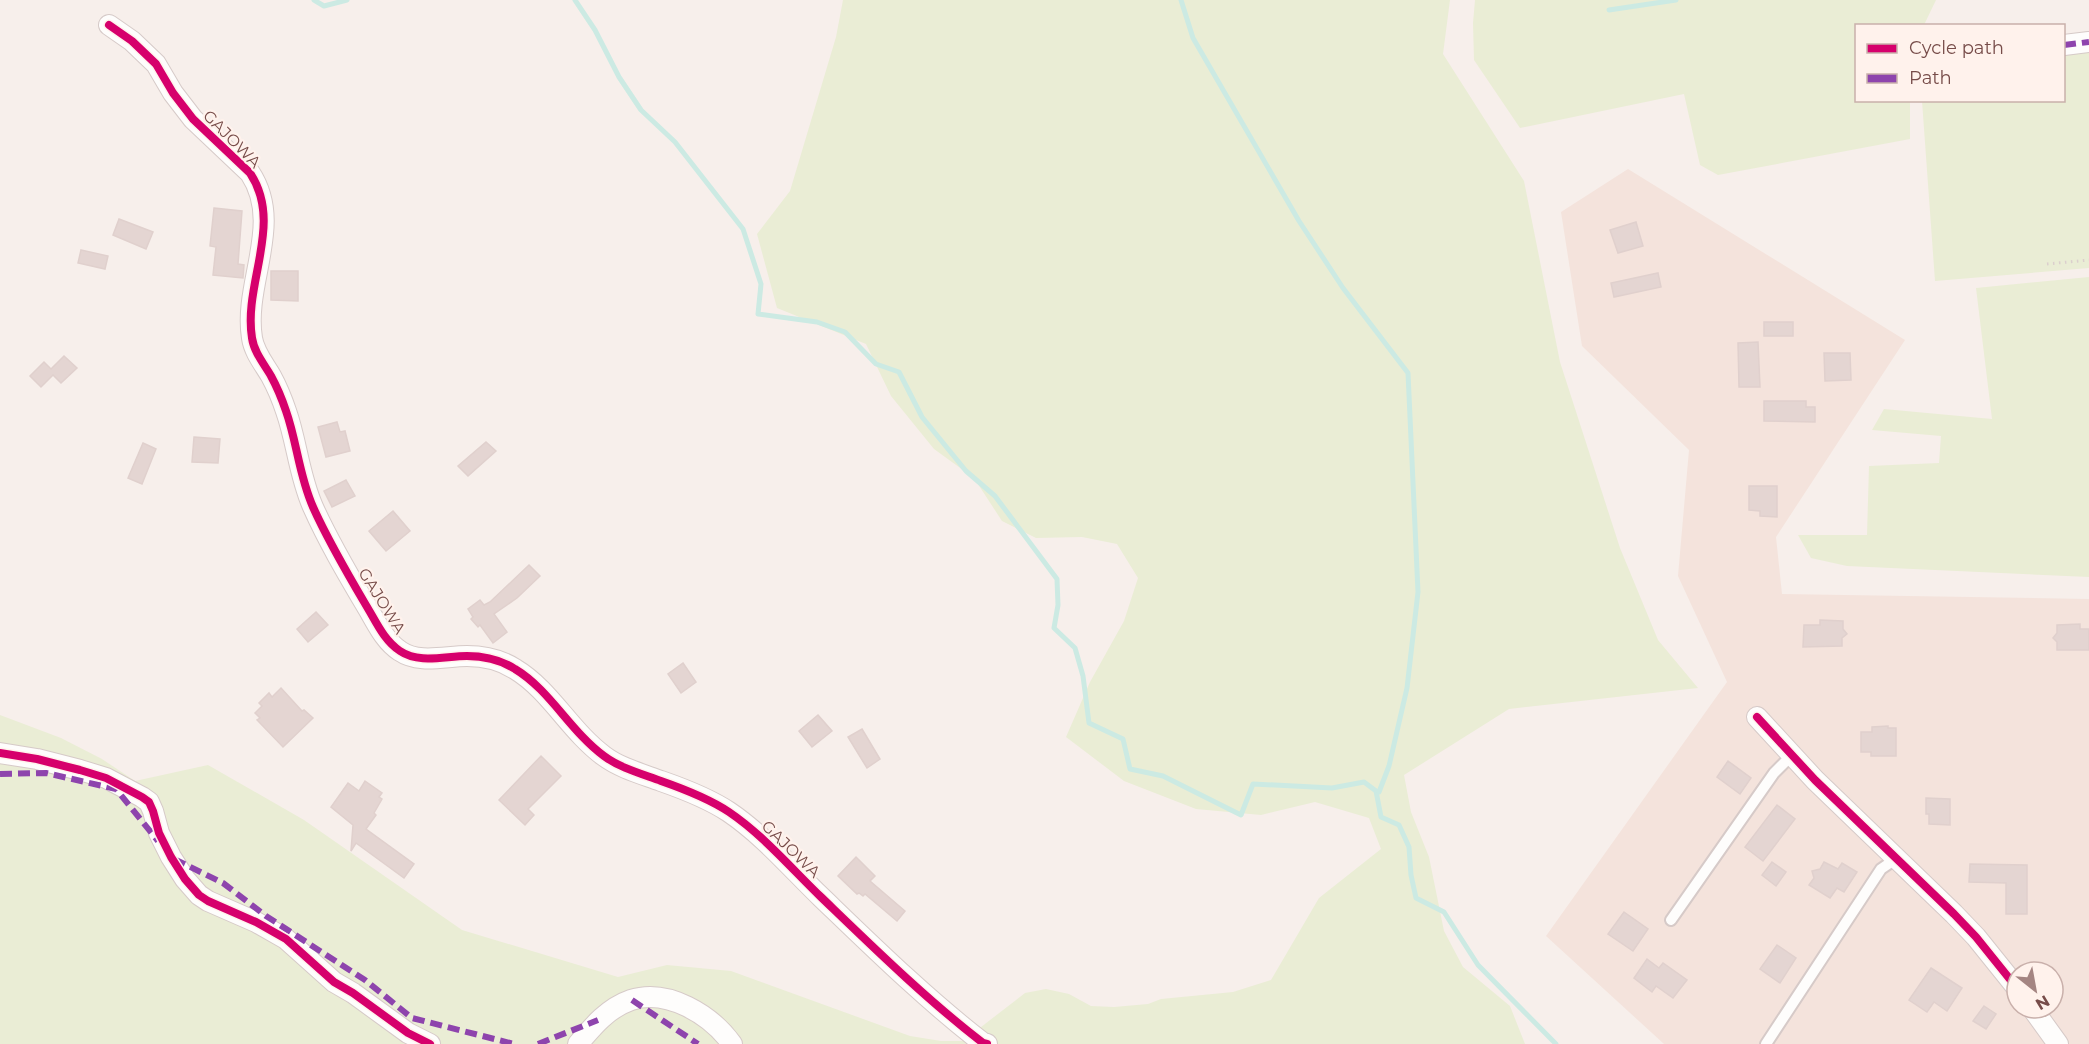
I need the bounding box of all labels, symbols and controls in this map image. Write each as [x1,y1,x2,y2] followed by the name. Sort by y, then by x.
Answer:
[1855,24,2065,102] legend
[1909,37,2004,59] text: Cycle path
[1909,67,1952,89] text: Path
[199,106,265,172] street label: GAJOWA
[354,565,410,638] street label: GAJOWA
[758,817,825,882] street label: GAJOWA
[2005,960,2065,1020] north arrow
[2032,991,2053,1014] text: N

